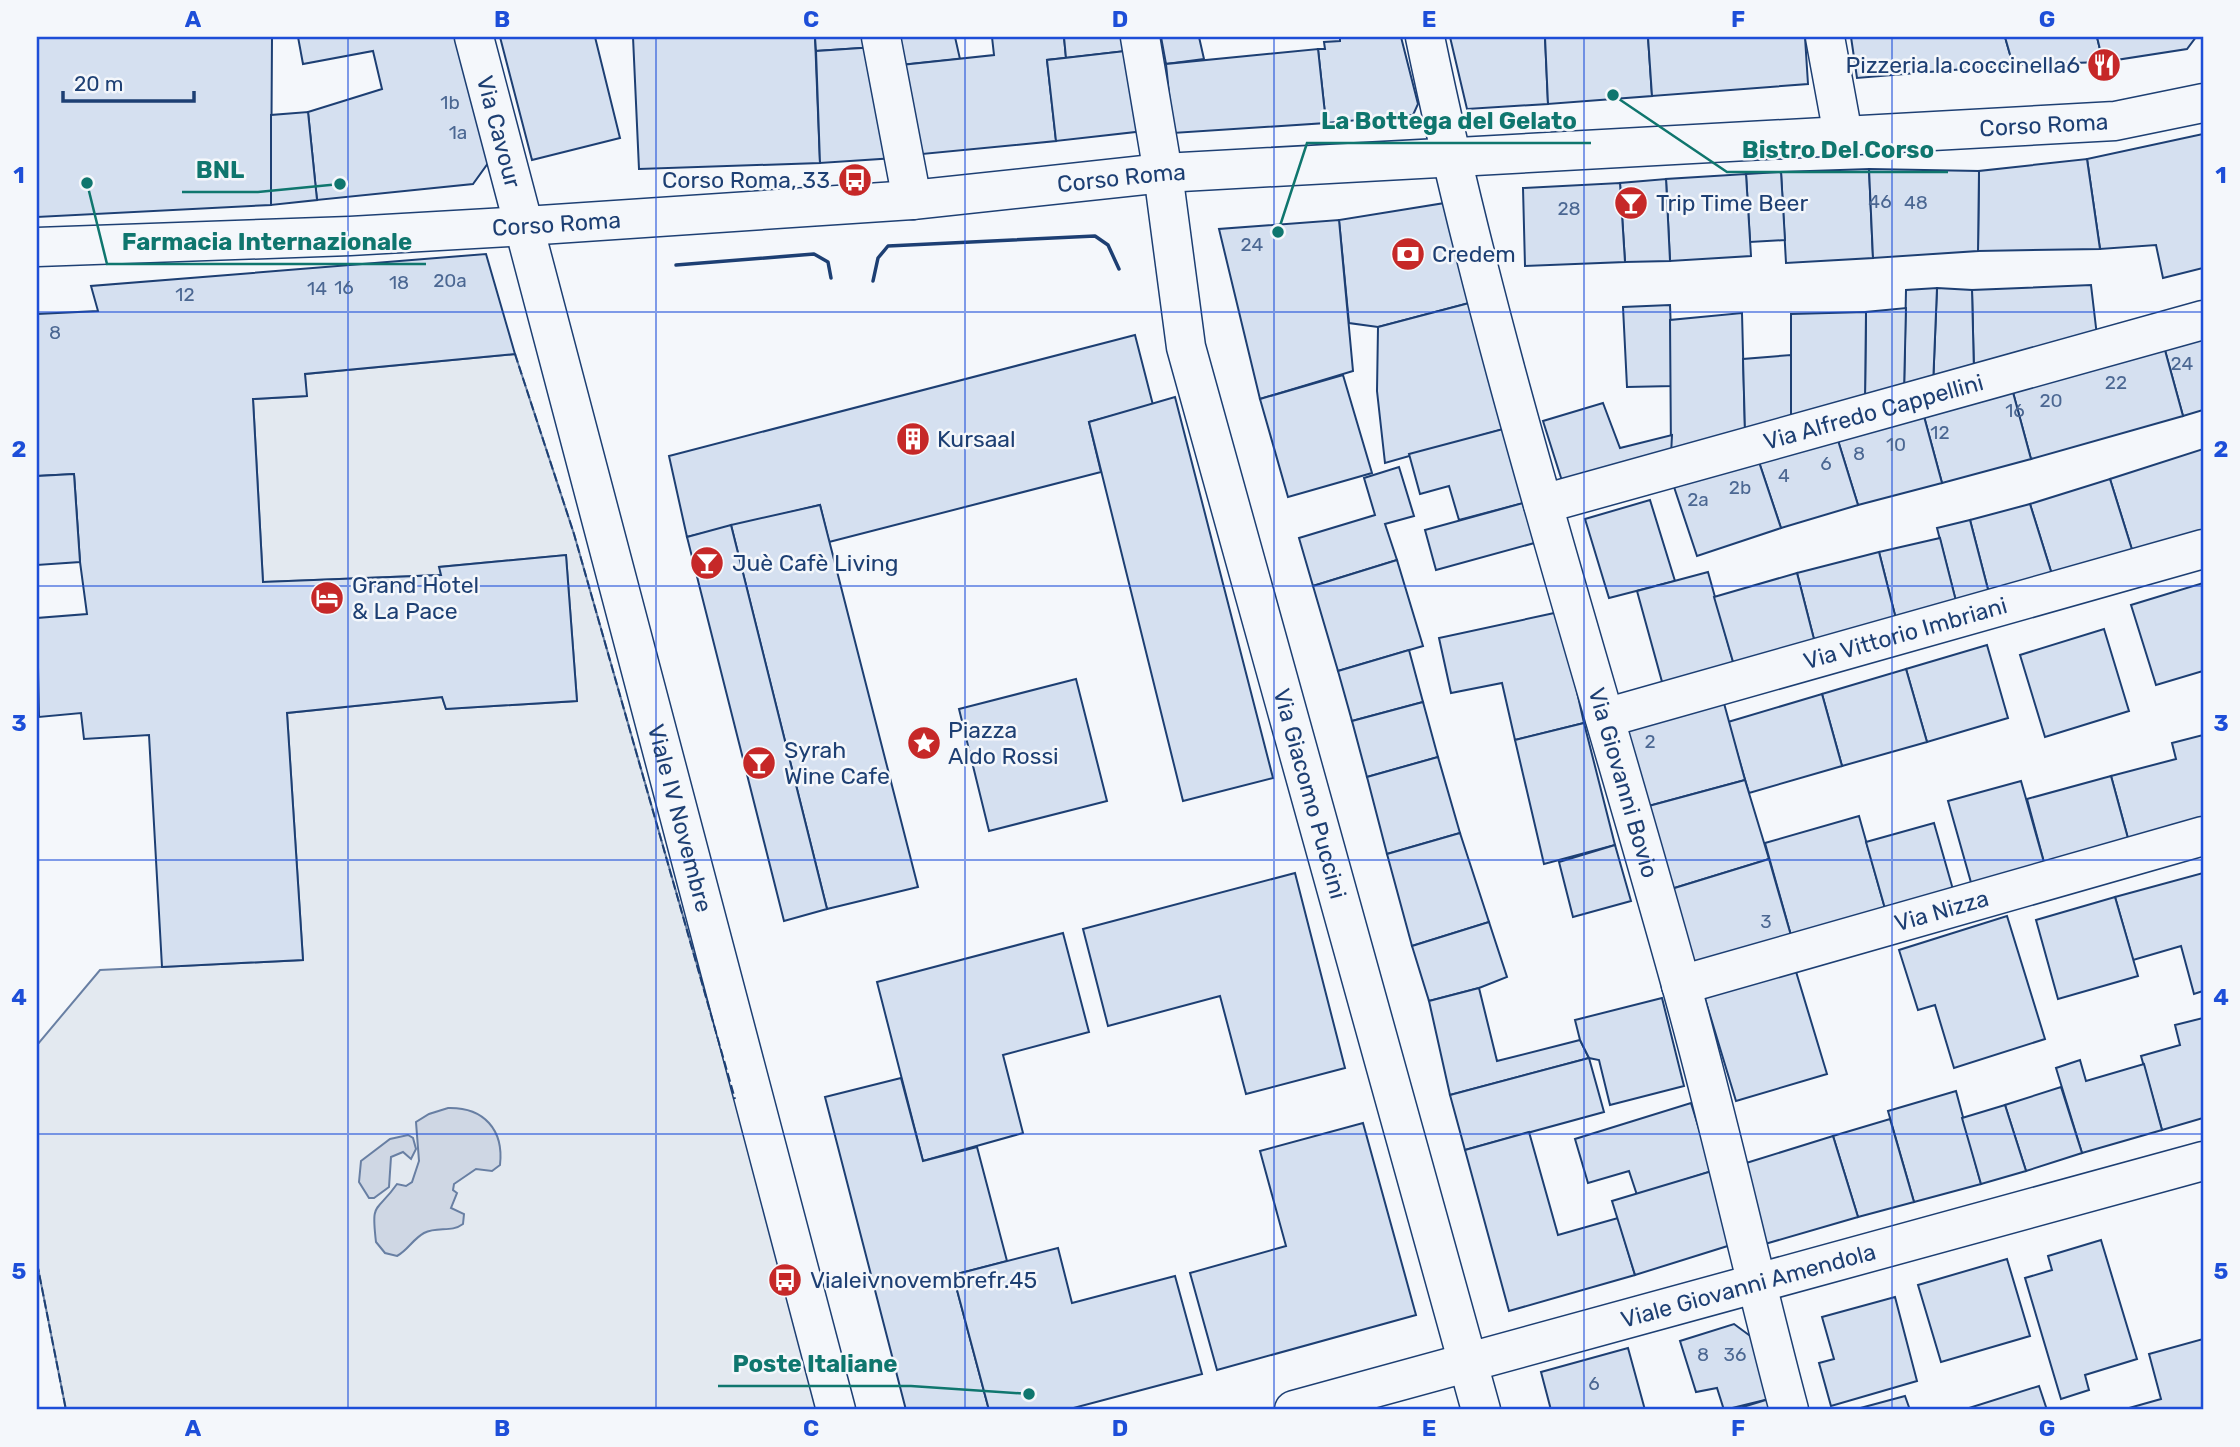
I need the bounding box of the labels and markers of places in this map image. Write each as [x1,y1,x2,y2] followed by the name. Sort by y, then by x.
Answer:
[2085,46,2123,84] restaurant icon: Pizzeria la coccinella6
[1846,51,2080,79] place label: Pizzeria la coccinella6
[1307,98,1591,143] callout: La Bottega del Gelato
[1727,127,1948,172] callout: Bistro Del Corso
[182,147,258,192] callout: BNL
[836,161,874,199] bus stop icon: Corso Roma, 33
[662,166,830,194] place label: Corso Roma, 33
[1612,184,1650,222] bar icon: Trip Time Beer
[1656,189,1808,217] place label: Trip Time Beer
[107,219,426,264] callout: Farmacia Internazionale
[1389,235,1427,273] bank icon: Credem
[1432,240,1516,268] place label: Credem
[894,420,932,458] building icon: Kursaal
[937,425,1016,453] place label: Kursaal
[688,544,726,582] bar icon: Juè Cafè Living
[732,549,898,577] place label: Juè Cafè Living
[352,571,479,625] place label: Grand Hotel & La Pace
[308,579,346,617] hotel icon: Grand Hotel & La Pace
[948,716,1059,770] place label: Piazza Aldo Rossi
[905,724,943,762] place icon: Piazza Aldo Rossi
[784,736,890,790] place label: Syrah Wine Cafe
[740,744,778,782] bar icon: Syrah Wine Cafe
[766,1261,804,1299] bus stop icon: Vialeivnovembrefr.45
[810,1266,1037,1294] place label: Vialeivnovembrefr.45
[718,1341,911,1386] callout: Poste Italiane

